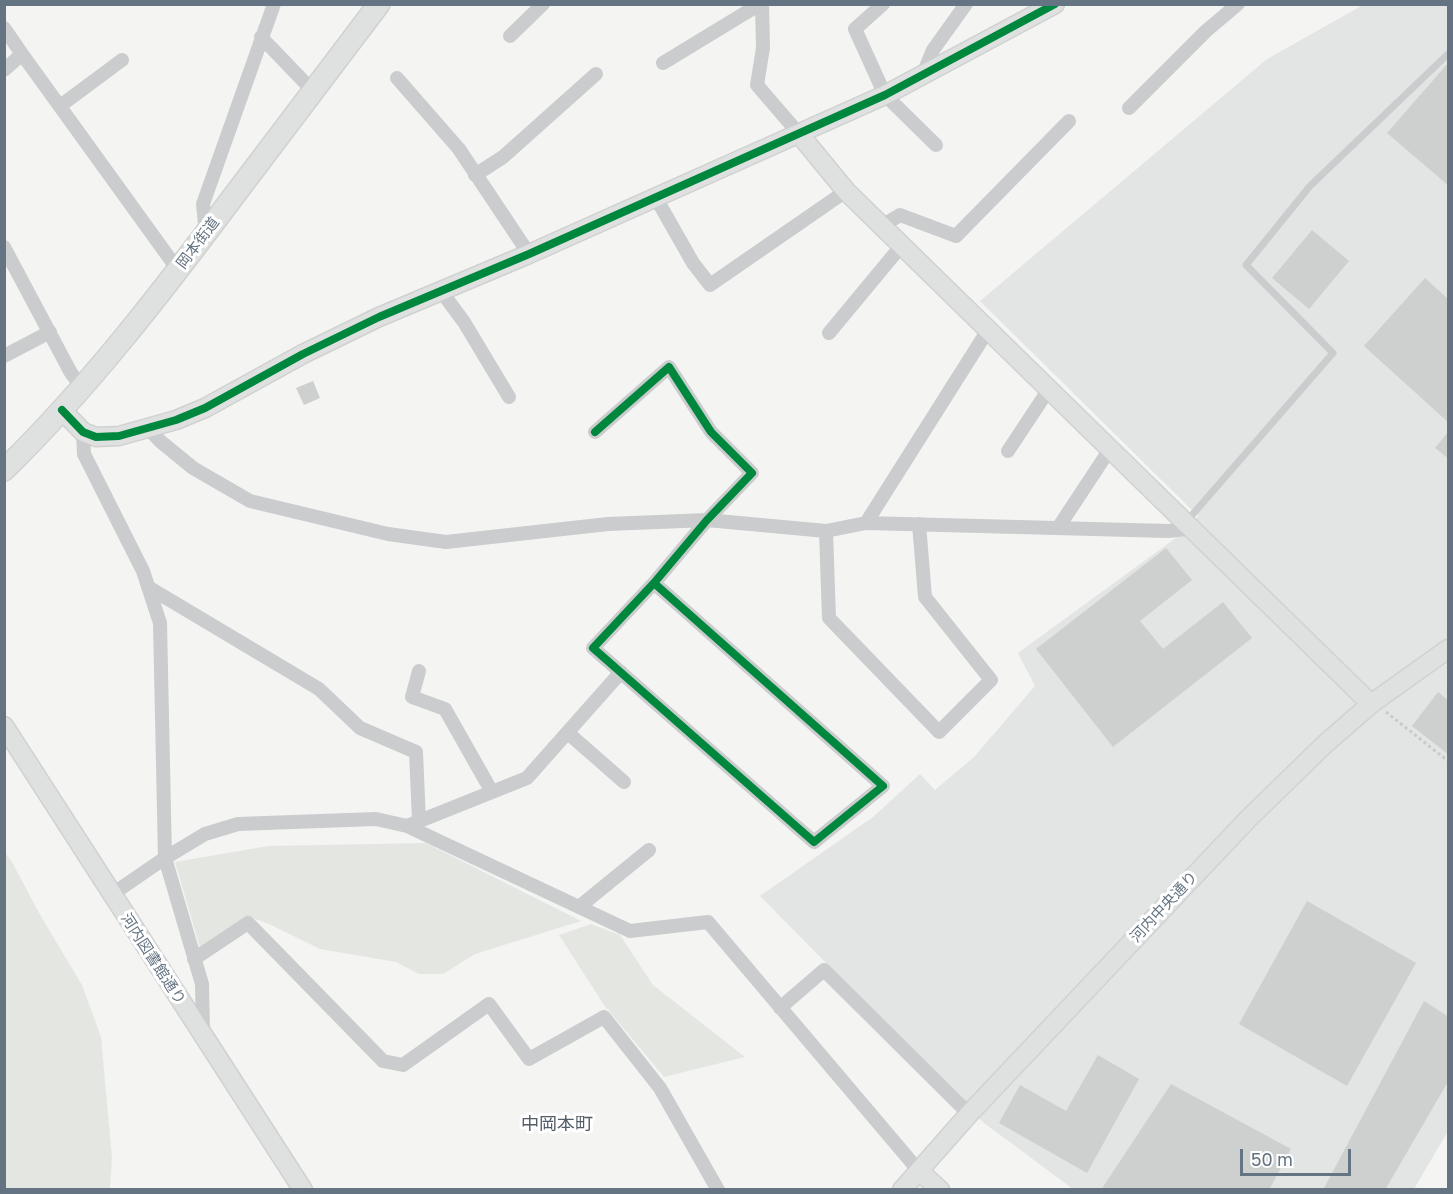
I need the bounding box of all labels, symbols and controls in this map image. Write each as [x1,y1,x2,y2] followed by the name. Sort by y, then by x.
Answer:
[173,214,223,272] street label: 岡本街道
[1127,868,1201,946] street label: 河内中央通り
[117,910,189,1008] street label: 河内図書館通り
[521,1113,593,1135] district label: 中岡本町
[1243,1137,1354,1175] scale bar
[1251,1148,1293,1170] text: 50 m

